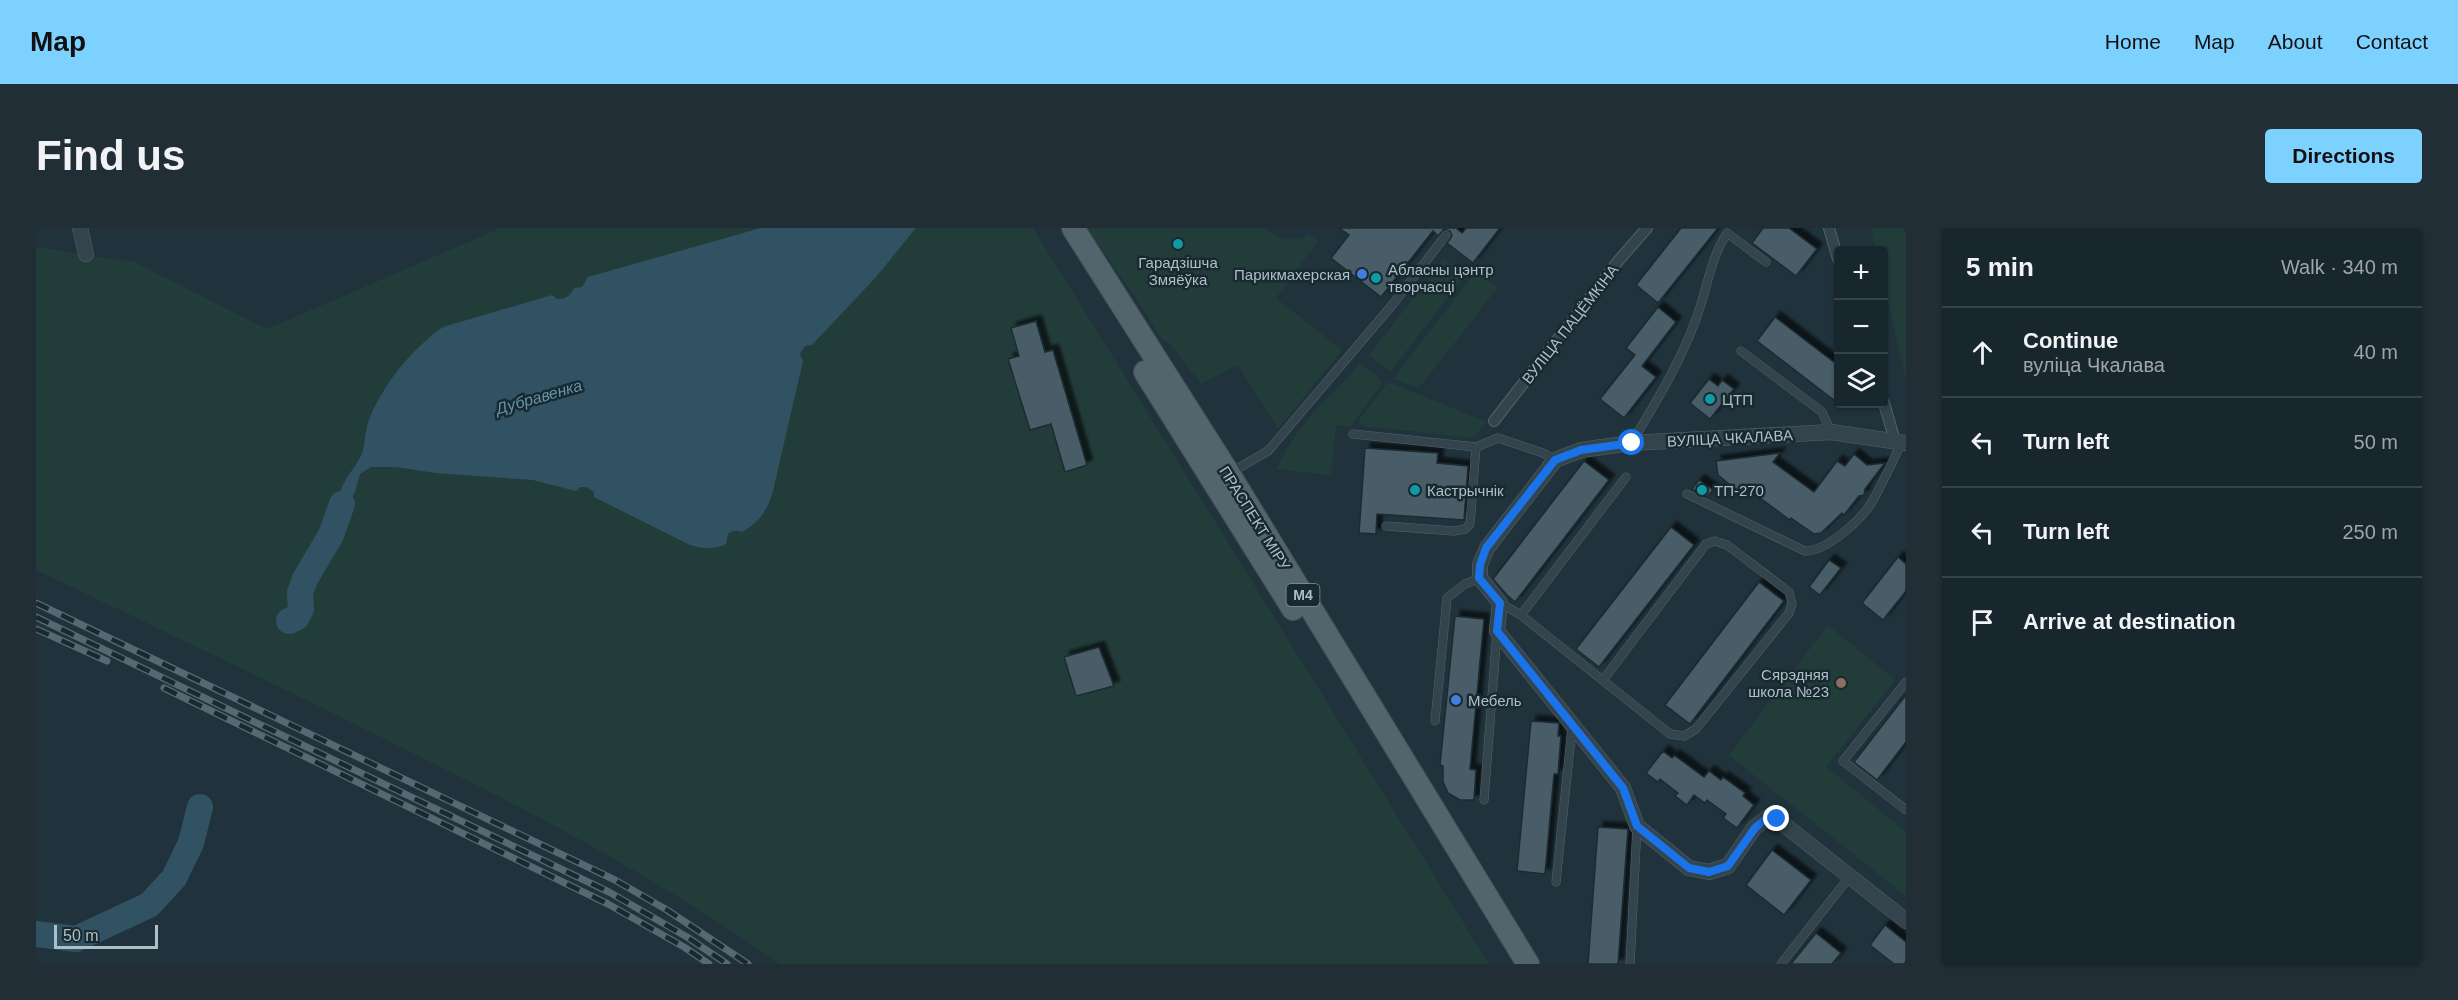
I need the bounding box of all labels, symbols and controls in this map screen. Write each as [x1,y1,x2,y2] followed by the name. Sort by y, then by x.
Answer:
[30,26,86,57] text: Map
[2105,30,2161,53] text: Home
[2194,30,2235,53] text: Map
[2268,30,2323,53] text: About
[2356,30,2428,53] text: Contact
[2265,129,2422,183] button: Directions
[36,132,185,179] text: Find us
[1171,237,1185,251] marker: Гарадзішча Змяёўка
[1834,246,1888,408] map controls
[1834,246,1888,300] button: +
[1966,252,2034,282] text: 5 min
[1138,254,1218,288] place label: Гарадзішча Змяёўка
[2281,256,2398,278] text: Walk · 340 m
[1388,261,1494,295] place label: Абласны цэнтр творчасці
[1518,261,1622,387] street label: ВУЛІЦА ПАЦЁМКІНА
[1234,266,1350,283] place label: Парикмахерская
[1355,267,1369,281] marker: Парикмахерская
[1369,271,1383,285] marker: Абласны цэнтр творчасці
[1834,300,1888,354] button: −
[2023,328,2118,353] text: Continue
[1966,336,1999,369] icon: ahead
[2354,341,2398,363] text: 40 m
[1834,354,1888,408] button: layers
[2023,354,2165,376] text: вуліца Чкалава
[492,377,584,418] water label: Дубравенка
[1722,391,1753,408] place label: ЦТП
[1703,392,1717,406] marker: ЦТП
[1667,426,1793,450] street label: ВУЛІЦА ЧКАЛАВА
[1966,426,1999,459] icon: left
[1618,429,1644,455] route start
[2023,429,2109,454] text: Turn left
[2354,431,2398,453] text: 50 m
[1216,463,1294,573] street label: ПРАСПЕКТ МІРУ
[1427,482,1504,499] place label: Кастрычнік
[1714,482,1764,499] place label: ТП-270
[1408,483,1422,497] marker: Кастрычнік
[1695,483,1709,497] marker: ТП-270
[1966,516,1999,549] icon: left
[2023,519,2109,544] text: Turn left
[2342,521,2398,543] text: 250 m
[1286,584,1320,606] road number: М4
[1966,606,1999,639] icon: arrive
[2023,609,2236,634] text: Arrive at destination
[1748,666,1829,700] place label: Сярэдняя школа №23
[1834,676,1848,690] marker: Сярэдняя школа №23
[1468,692,1522,709] place label: Мебель
[1449,693,1463,707] marker: Мебель
[1763,805,1789,831] route end
[54,922,158,950] scale bar
[63,927,99,944] text: 50 m

